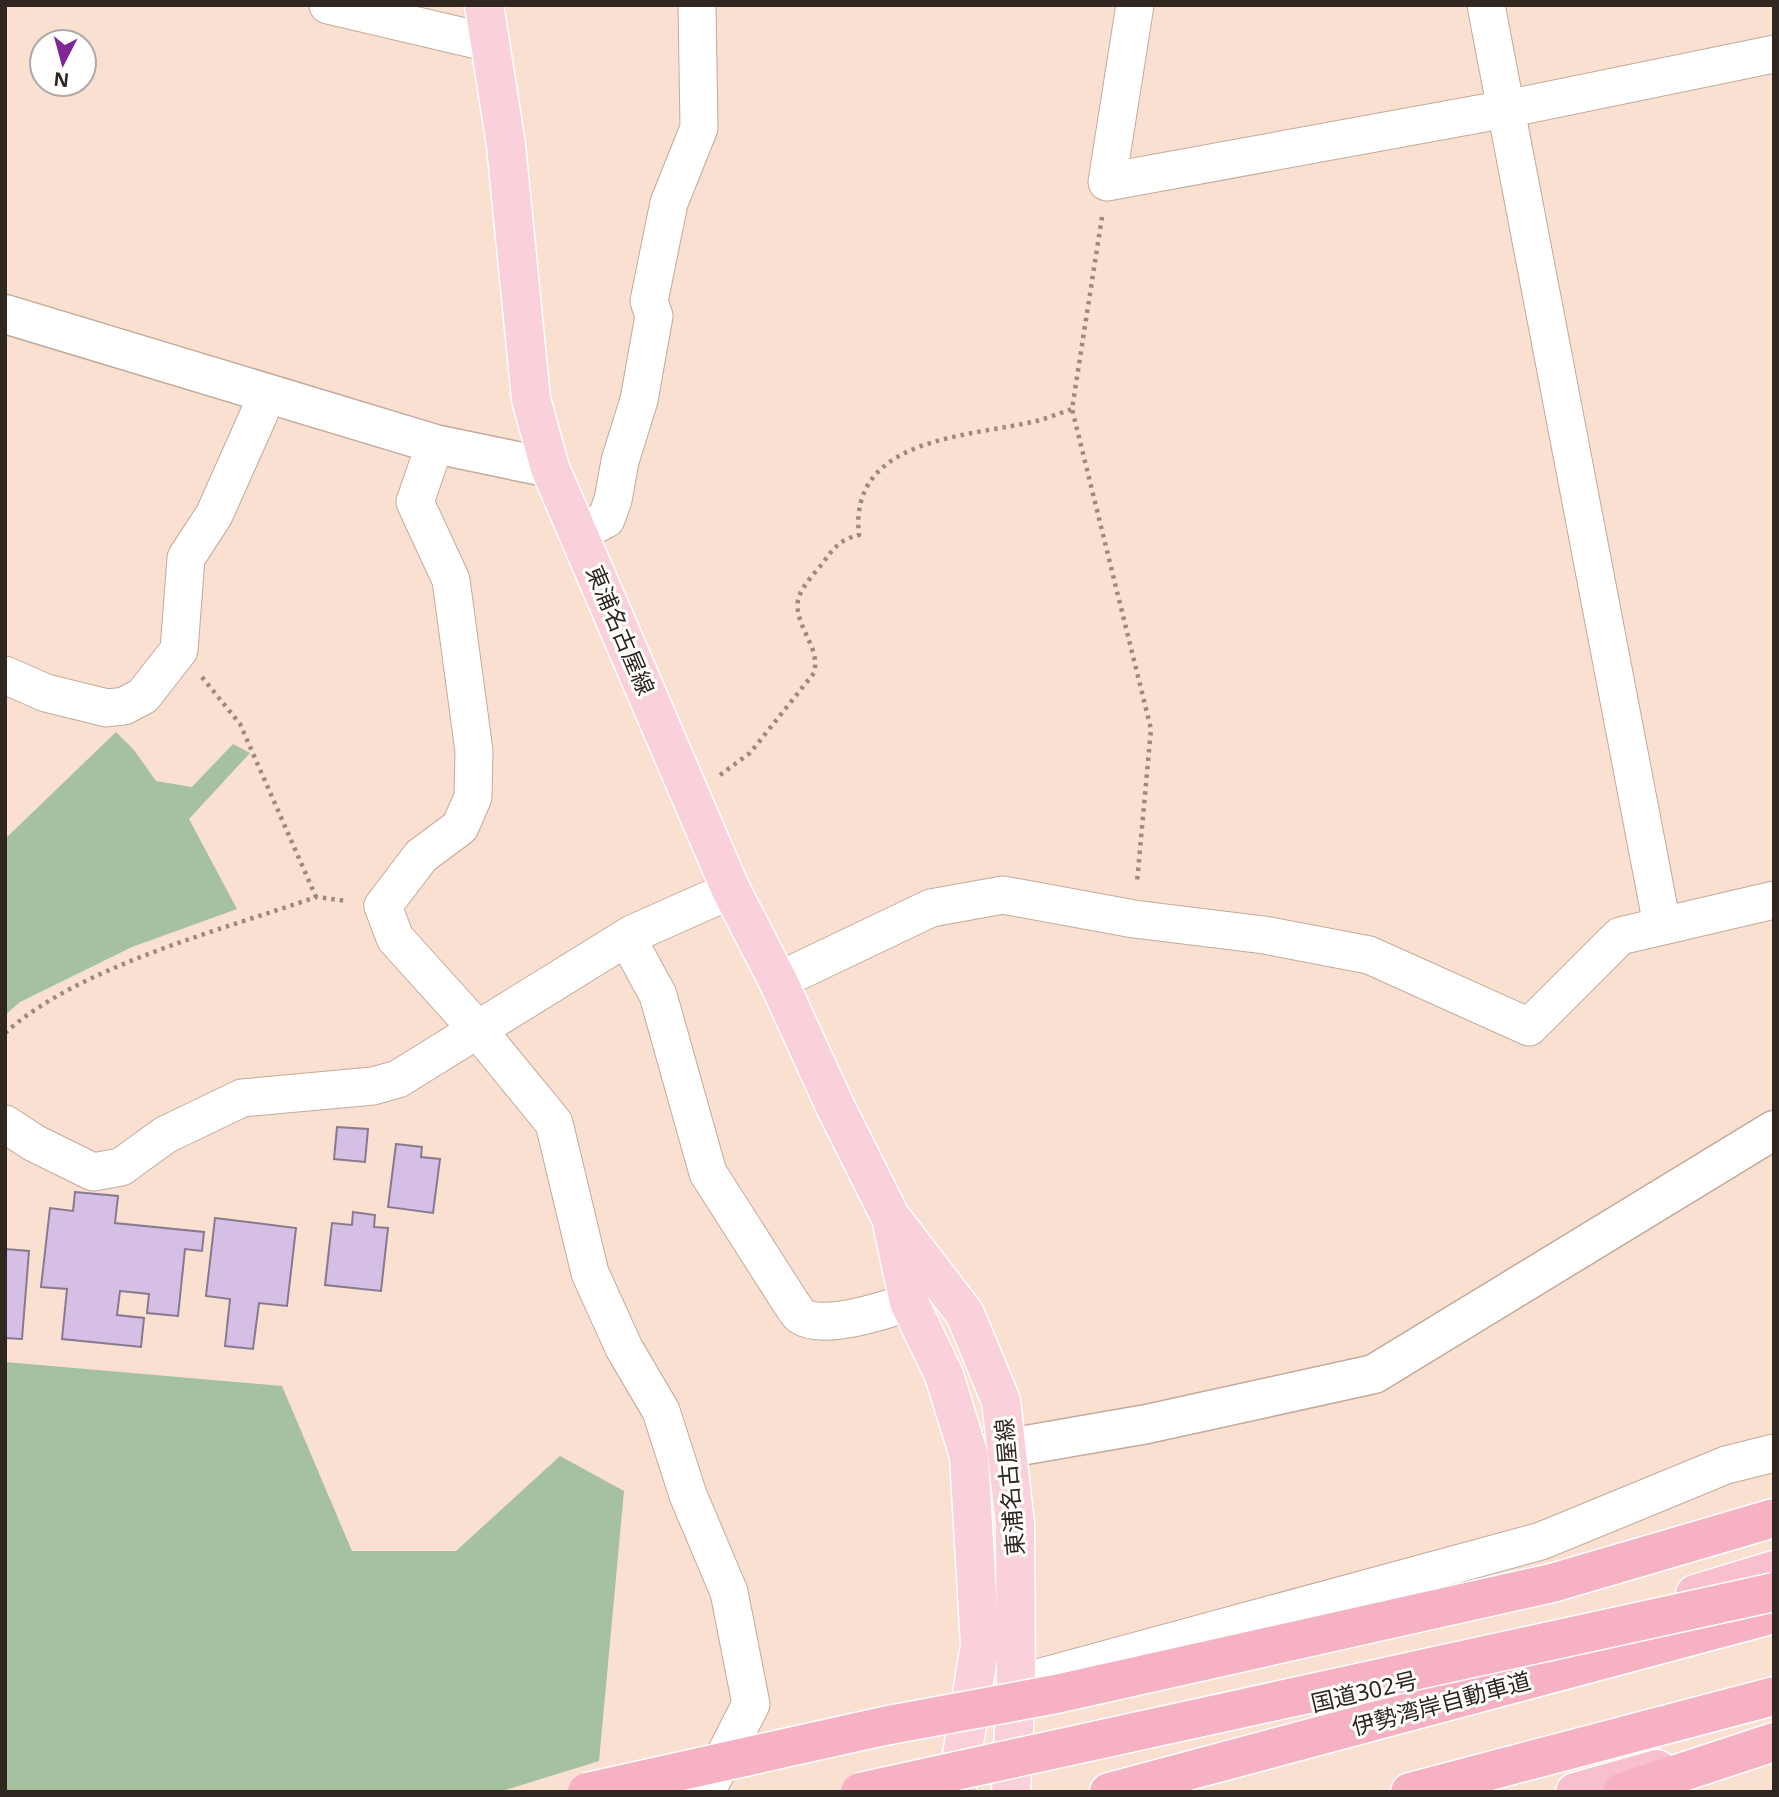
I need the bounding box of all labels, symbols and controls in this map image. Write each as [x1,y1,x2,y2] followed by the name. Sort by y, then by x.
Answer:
[28,28,98,98] north arrow
[52,66,70,94] text: N
[579,560,663,700] street label: 東浦名古屋線
[987,1417,1031,1557] street label: 東浦名古屋線
[1308,1663,1420,1719] street label: 国道302号
[1348,1664,1534,1742] street label: 伊勢湾岸自動車道

